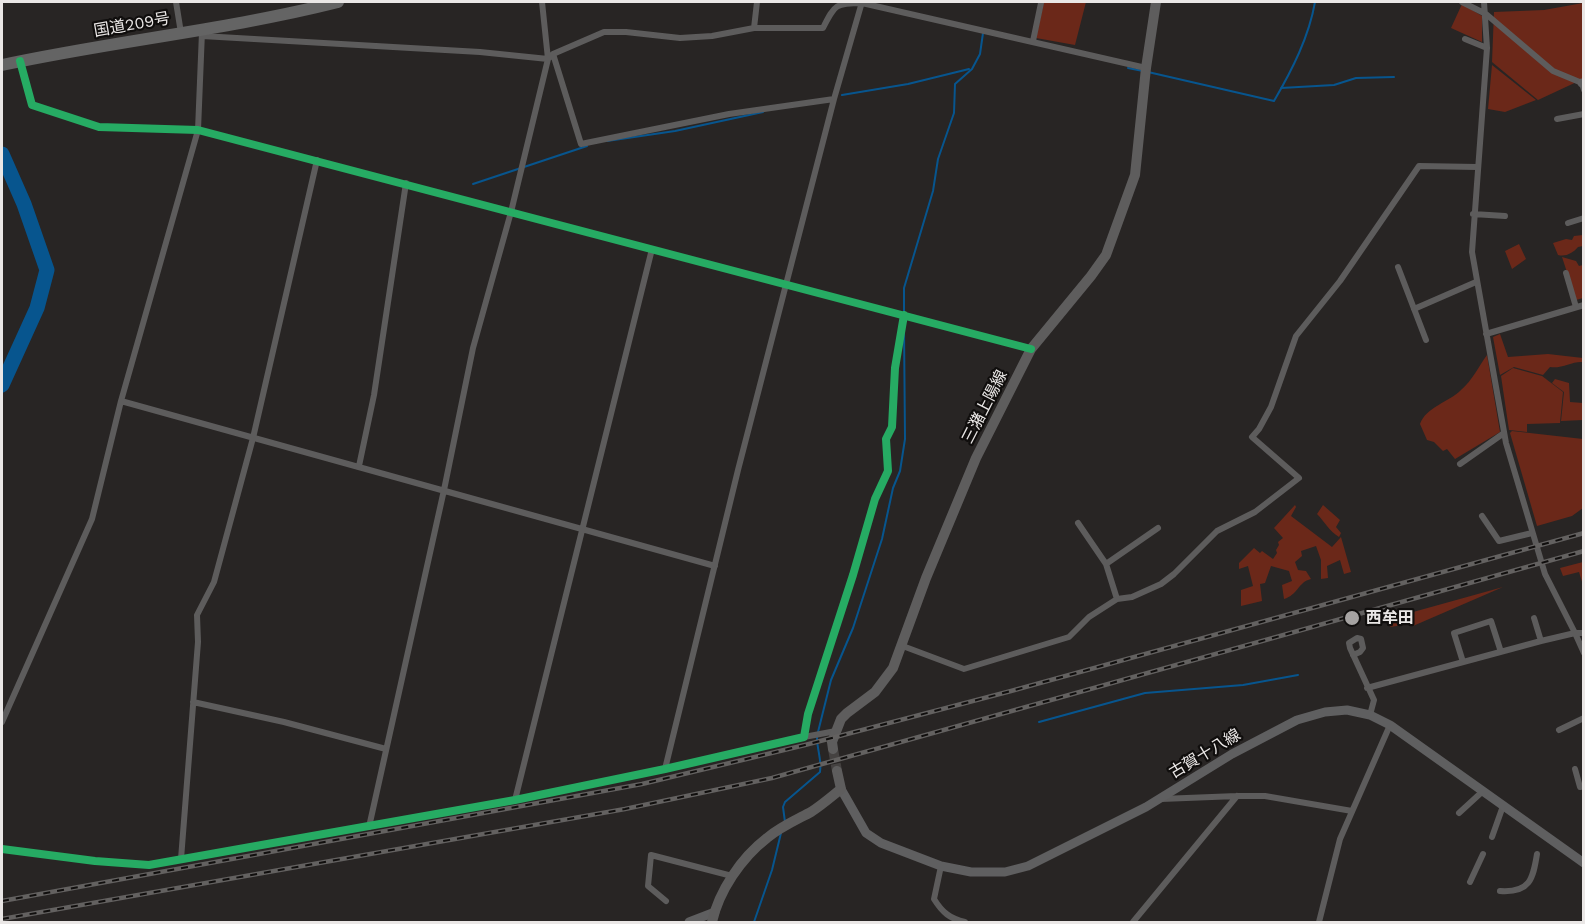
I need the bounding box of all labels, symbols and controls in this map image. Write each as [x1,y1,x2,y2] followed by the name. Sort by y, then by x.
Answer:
[92,9,172,41] street label: 国道209号
[958,367,1012,447] street label: 三潴上陽線
[1366,608,1414,628] place label: 西牟田
[1343,609,1361,627] marker: 西牟田
[1166,725,1244,783] street label: 古賀十八線

